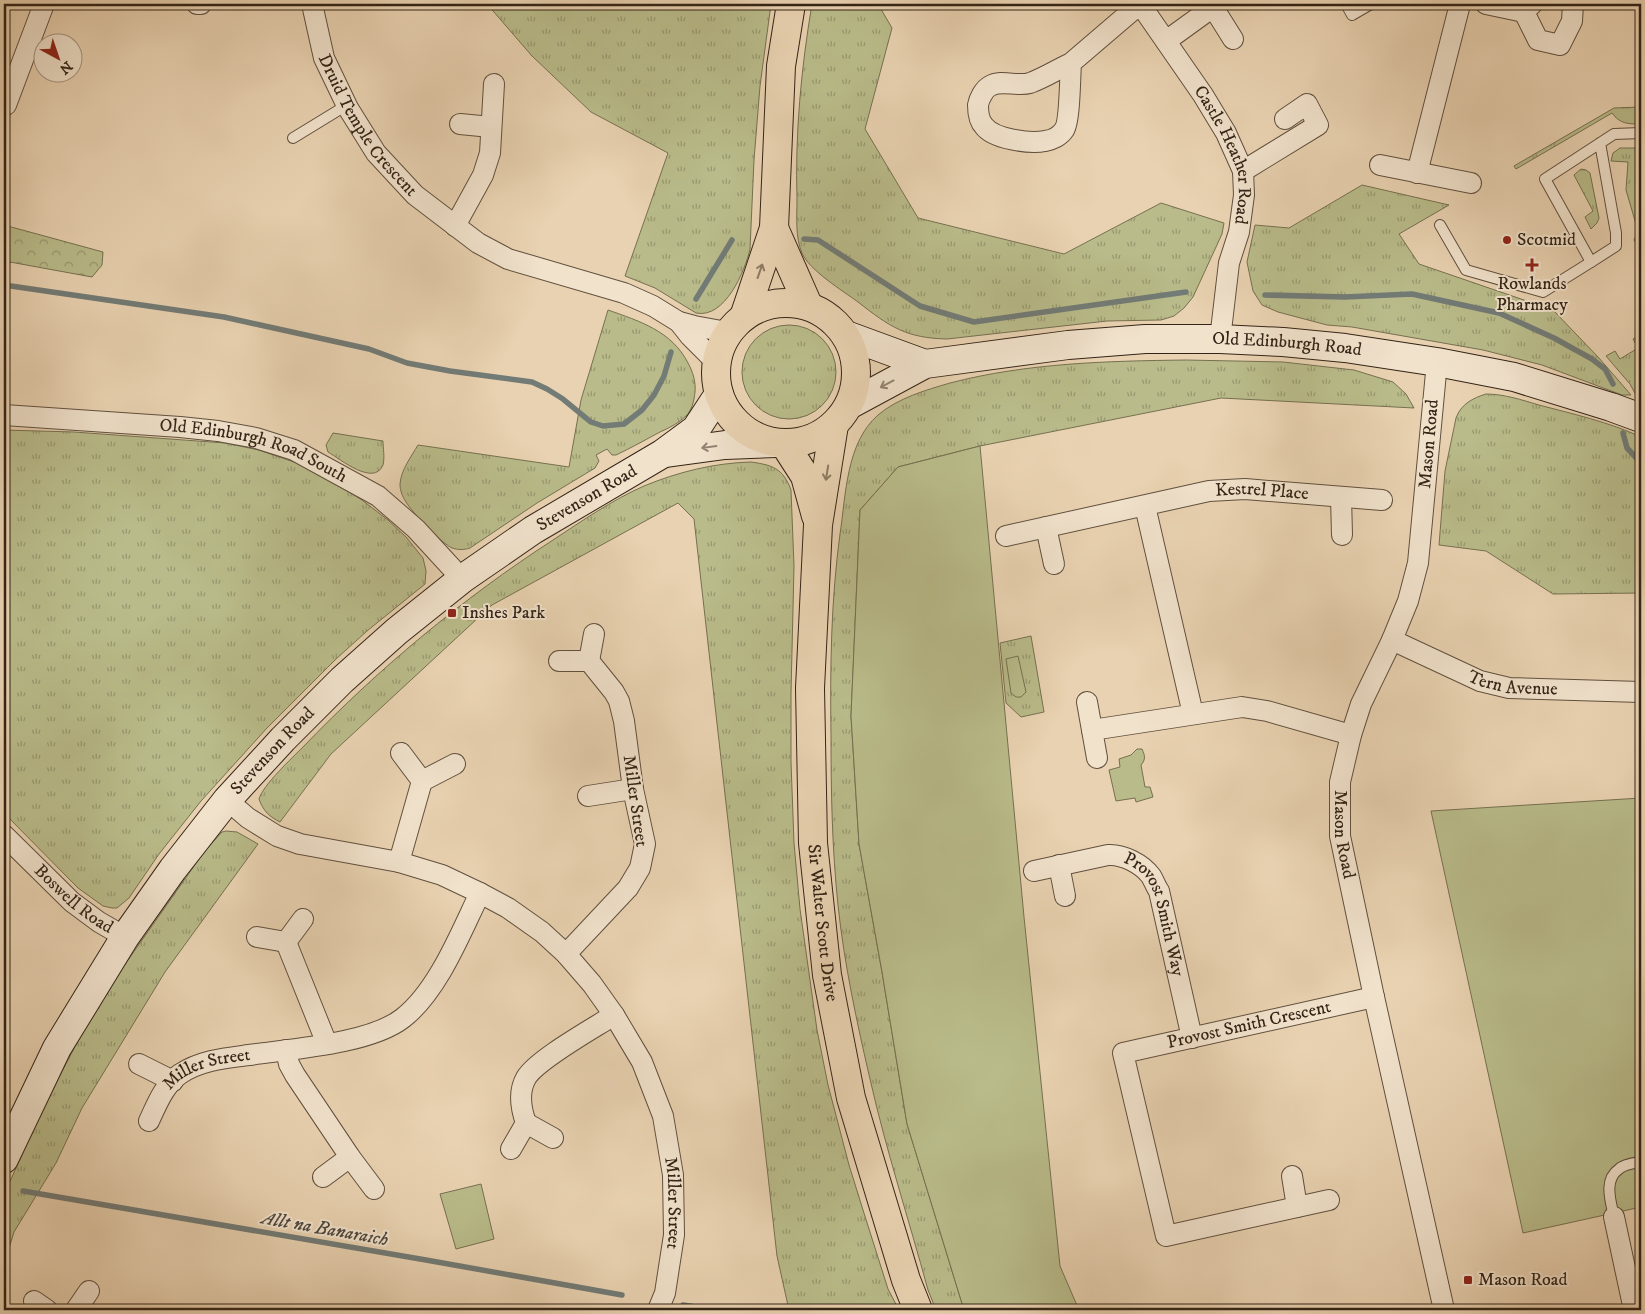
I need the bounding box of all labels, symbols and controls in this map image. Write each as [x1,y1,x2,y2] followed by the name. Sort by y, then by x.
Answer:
[32,32,82,82] north arrow
[313,51,422,202] street label: Druid Temple Crescent
[55,57,76,78] text: N
[1189,81,1255,226] street label: Castle Heather Road
[1517,229,1576,251] place label: Scotmid
[1501,234,1513,246] marker: Scotmid
[1526,259,1538,271] marker: Rowlands Pharmacy
[756,264,765,279] one-way arrow
[1496,273,1568,316] place label: Rowlands Pharmacy
[1212,328,1363,361] street label: Old Edinburgh Road
[880,380,895,389] one-way arrow
[1414,398,1444,489] street label: Mason Road
[159,415,351,488] street label: Old Edinburgh Road South
[701,443,717,453] one-way arrow
[533,460,641,536] street label: Stevenson Road
[821,464,831,480] one-way arrow
[1215,478,1310,505] street label: Kestrel Place
[462,602,545,624] place label: Inshes Park
[446,607,458,619] marker: Inshes Park
[1464,666,1558,700] street label: Tern Avenue
[226,703,319,800] street label: Stevenson Road
[618,754,652,849] street label: Miller Street
[1329,790,1360,881] street label: Mason Road
[802,843,843,1004] street label: Sir Walter Scott Drive
[1120,847,1189,979] street label: Provost Smith Way
[29,860,117,939] street label: Boswell Road
[1165,996,1333,1054] street label: Provost Smith Crescent
[158,1044,252,1095] street label: Miller Street
[659,1155,685,1251] street label: Miller Street
[258,1206,391,1252] water label: Allt na Banaraich
[1478,1269,1567,1291] place label: Mason Road
[1462,1274,1474,1286] marker: Mason Road

